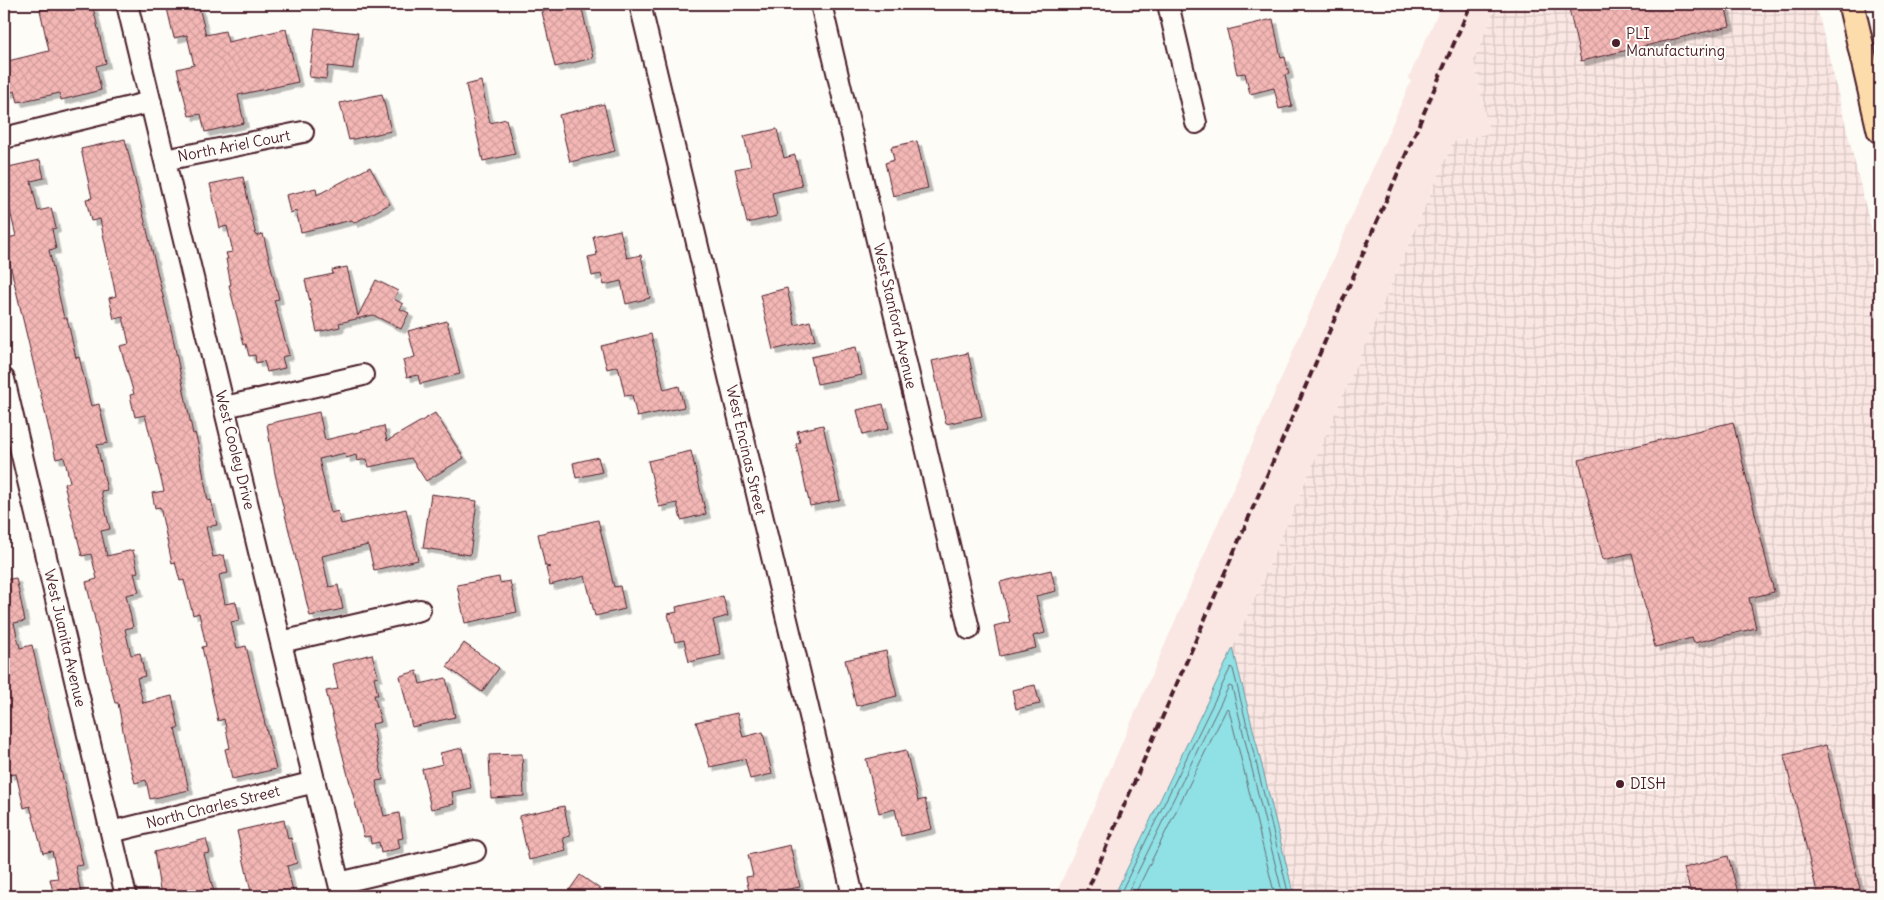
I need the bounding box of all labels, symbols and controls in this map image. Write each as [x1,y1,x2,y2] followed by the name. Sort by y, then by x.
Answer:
[1626,24,1725,60] place label: PLI Manufacturing
[1610,37,1622,49] marker: PLI Manufacturing
[176,125,292,166] street label: North Ariel Court
[870,241,921,390] street label: West Stanford Avenue
[722,383,771,517] street label: West Encinas Street
[211,388,259,511] street label: West Cooley Drive
[40,567,91,709] street label: West Juanita Avenue
[1630,774,1666,793] place label: DISH
[1614,778,1626,790] marker: DISH
[144,781,282,832] street label: North Charles Street

